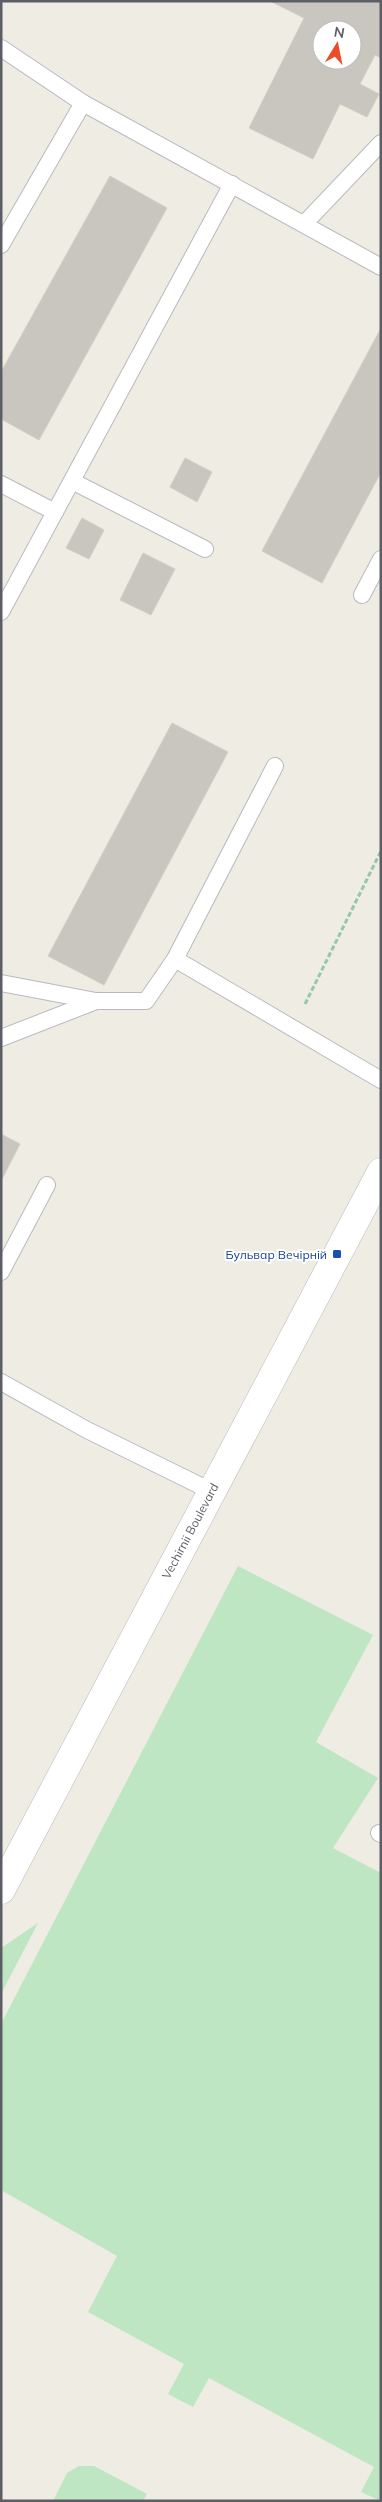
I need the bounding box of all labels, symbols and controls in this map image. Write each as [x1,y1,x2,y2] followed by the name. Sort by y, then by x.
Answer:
[312,20,362,70] north arrow
[332,22,346,42] text: N
[225,1247,327,1262] place label: Бульвар Вечірній
[331,1248,343,1260] marker: Бульвар Вечірній
[158,1480,222,1582] street label: Vechirnii Boulevard

